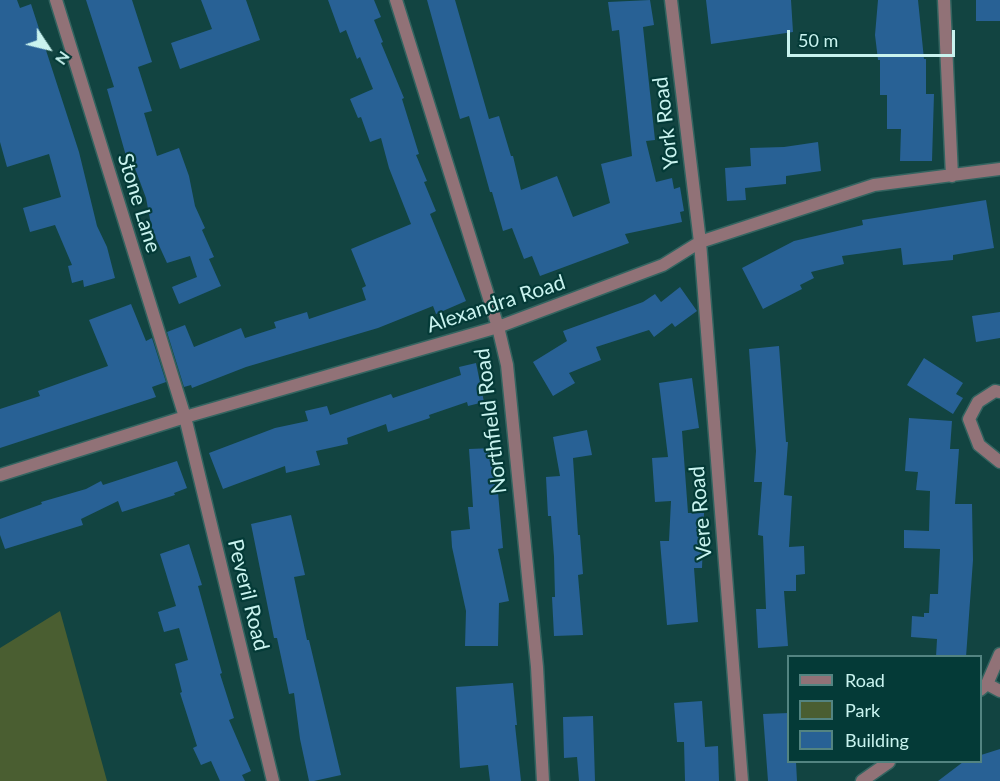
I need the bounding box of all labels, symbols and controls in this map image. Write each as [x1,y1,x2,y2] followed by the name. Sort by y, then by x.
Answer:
[18,18,78,78] north arrow
[790,18,958,56] scale bar
[798,29,838,51] text: 50 m
[52,48,74,69] text: N
[648,75,684,171] street label: York Road
[112,150,166,256] street label: Stone Lane
[423,270,569,338] street label: Alexandra Road
[470,347,512,495] street label: Northfield Road
[684,465,718,561] street label: Vere Road
[222,537,274,653] street label: Peveril Road
[787,655,982,763] legend
[845,669,885,691] text: Road
[845,699,880,721] text: Park
[845,729,909,751] text: Building

